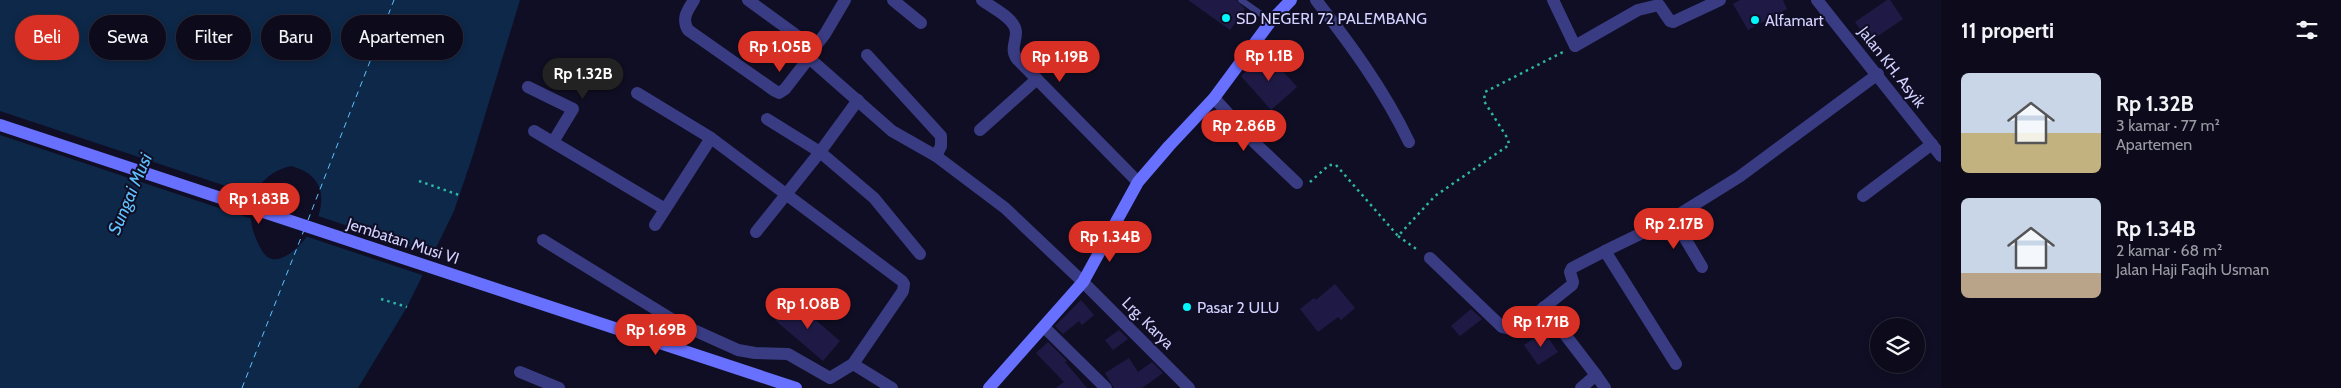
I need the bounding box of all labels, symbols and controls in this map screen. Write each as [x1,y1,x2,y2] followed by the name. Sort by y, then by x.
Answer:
[1236,9,1427,28] place label: SD NEGERI 72 PALEMBANG
[1765,11,1824,30] place label: Alfamart
[1220,12,1232,24] marker: SD NEGERI 72 PALEMBANG
[1749,14,1761,26] marker: Alfamart
[15,15,79,60] chip: Beli
[89,15,166,60] chip: Sewa
[176,15,251,60] chip: Filter
[261,15,331,60] chip: Baru
[341,15,463,60] chip: Apartemen
[2293,16,2321,44] icon: filters
[1961,18,2054,43] text: 11 properti
[1854,22,1930,112] street label: Jalan KH. Asyik
[728,30,832,73] pin: Rp 1.05B
[749,37,811,56] text: Rp 1.05B
[1223,39,1315,82] pin: Rp 1.1B
[1008,41,1112,83] pin: Rp 1.19B
[1245,46,1293,65] text: Rp 1.1B
[1032,47,1088,66] text: Rp 1.19B
[531,58,635,100] pin: Rp 1.32B
[553,64,613,83] text: Rp 1.32B
[2116,91,2194,116] text: Rp 1.32B
[2001,93,2061,153] icon: home
[1192,110,1296,152] pin: Rp 2.86B
[1212,116,1276,135] text: Rp 2.86B
[2116,116,2220,135] text: 3 kamar · 77 m²
[2116,135,2192,154] text: Apartemen
[103,149,157,238] water label: Sungai Musi
[207,182,311,225] pin: Rp 1.83B
[229,189,289,208] text: Rp 1.83B
[1622,208,1726,250] pin: Rp 2.17B
[344,214,461,268] street label: Jembatan Musi VI
[1645,214,1703,233] text: Rp 2.17B
[2116,216,2196,241] text: Rp 1.34B
[2001,218,2061,278] icon: home
[1058,220,1162,263] pin: Rp 1.34B
[1080,227,1140,246] text: Rp 1.34B
[2116,241,2222,260] text: 2 kamar · 68 m²
[2116,260,2269,279] text: Jalan Haji Faqih Usman
[756,288,860,330] pin: Rp 1.08B
[1118,293,1178,353] street label: Lrg. Karya
[777,294,839,313] text: Rp 1.08B
[1197,298,1279,317] place label: Pasar 2 ULU
[1181,301,1193,313] marker: Pasar 2 ULU
[1489,306,1593,348] pin: Rp 1.71B
[1513,312,1569,331] text: Rp 1.71B
[604,314,708,356] pin: Rp 1.69B
[1870,318,1925,373] map controls
[1870,318,1925,373] button: layers
[626,320,686,339] text: Rp 1.69B

